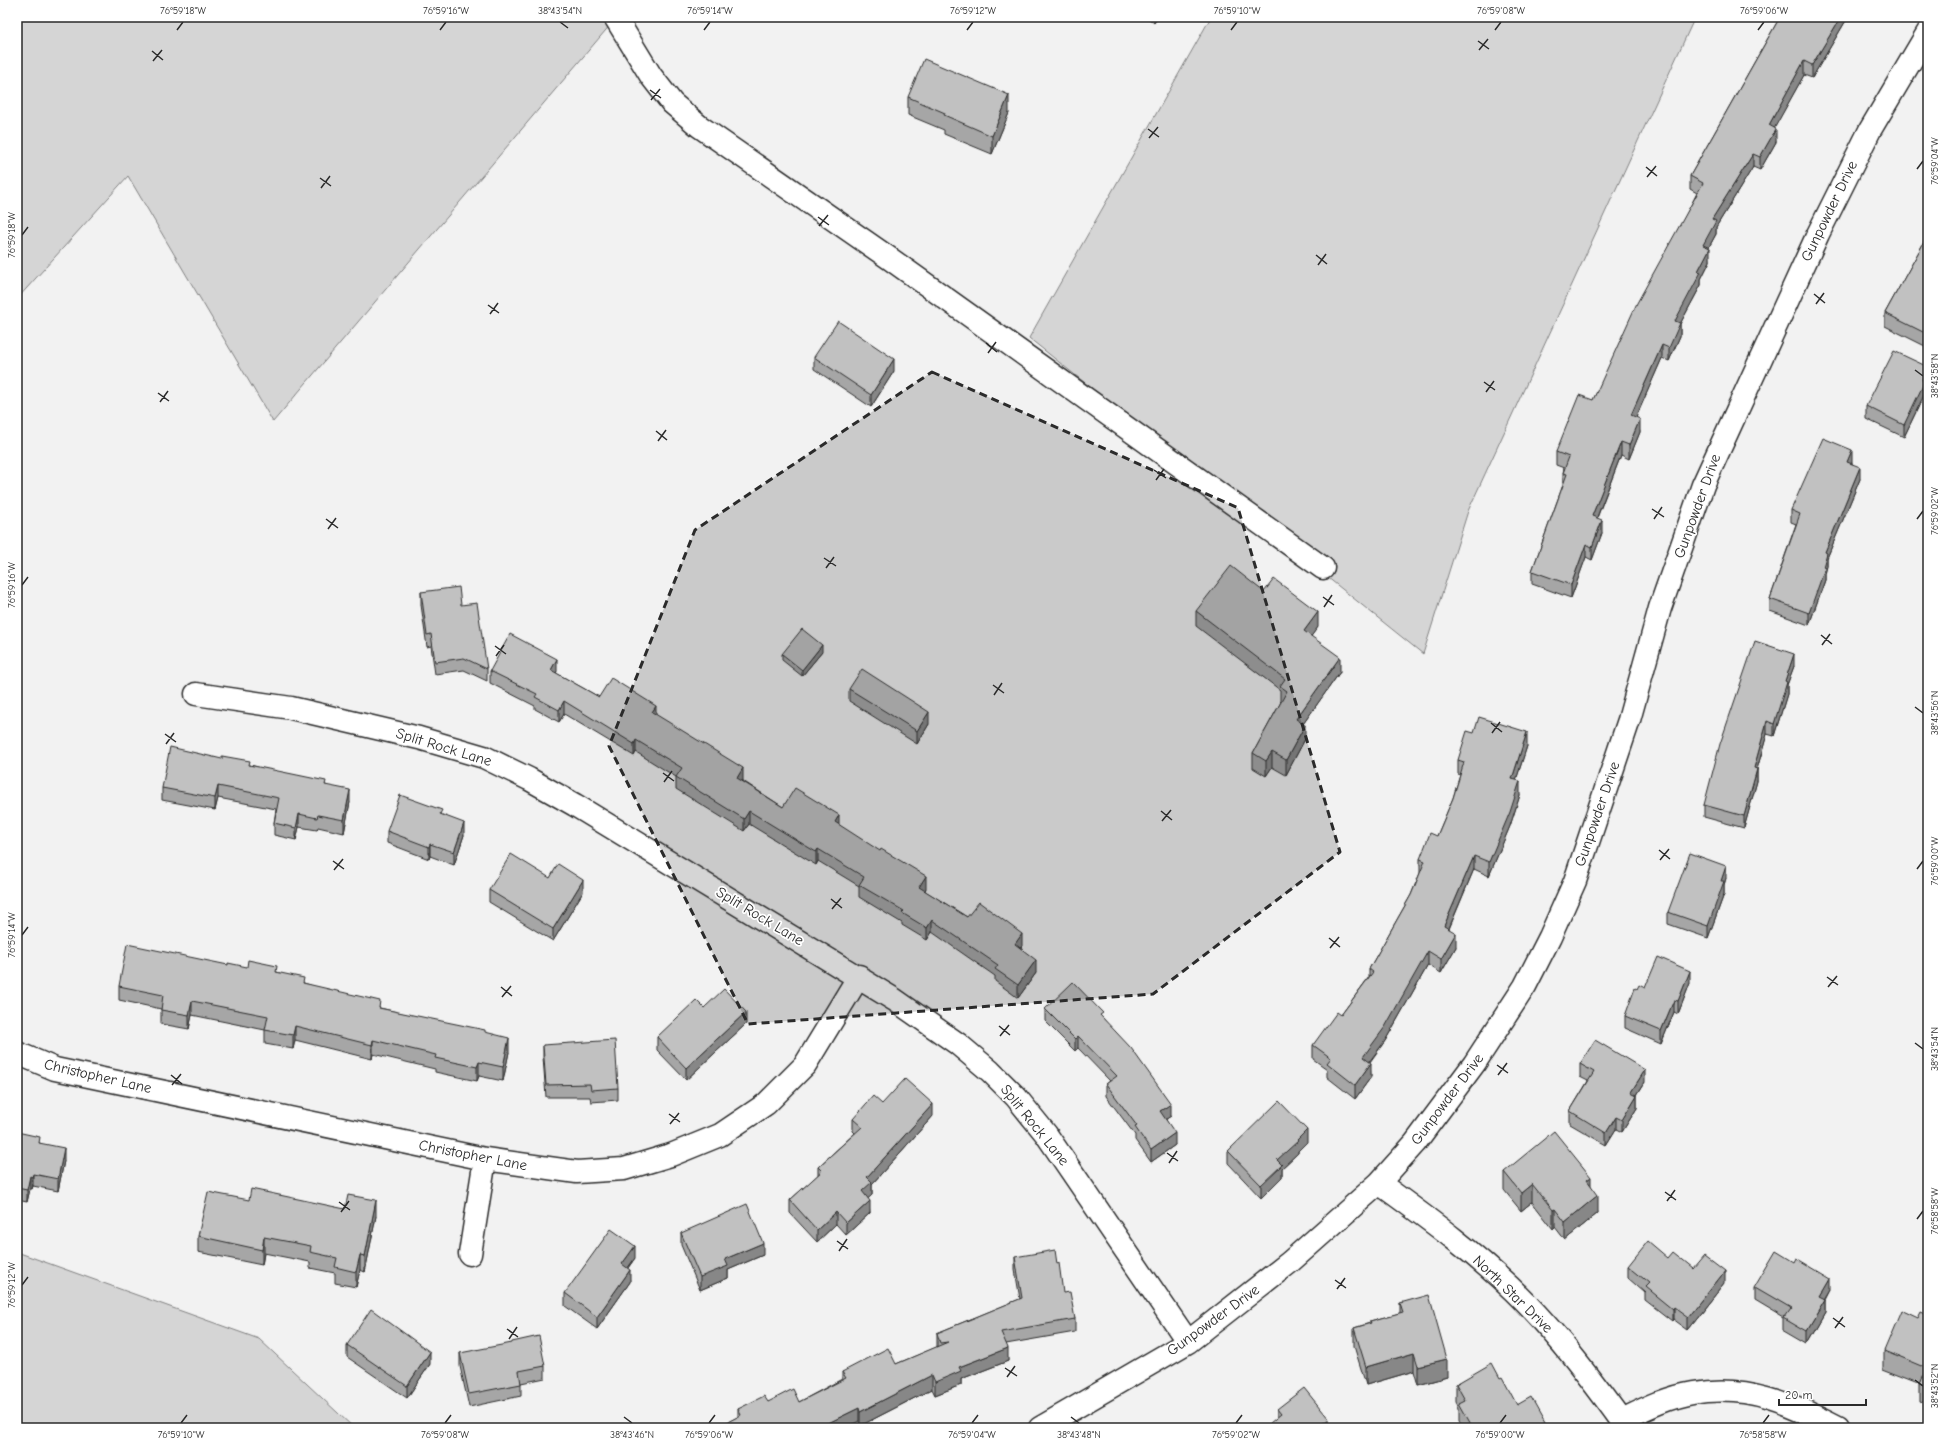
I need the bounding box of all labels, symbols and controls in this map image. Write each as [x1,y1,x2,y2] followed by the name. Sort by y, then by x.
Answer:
[160,5,206,17] text: 76°59'18"W
[423,5,469,17] text: 76°59'16"W
[538,5,582,17] text: 38°43'54"N
[687,5,733,17] text: 76°59'14"W
[950,5,996,17] text: 76°59'12"W
[1214,5,1261,17] text: 76°59'10"W
[1477,5,1525,17] text: 76°59'08"W
[1740,5,1788,17] text: 76°59'06"W
[1929,137,1941,185] text: 76°59'04"W
[1797,157,1861,264] street label: Gunpowder Drive
[6,212,18,258] text: 76°59'18"W
[1929,354,1941,398] text: 38°43'58"N
[1670,451,1724,561] street label: Gunpowder Drive
[1929,487,1941,535] text: 76°59'02"W
[6,562,18,608] text: 76°59'16"W
[1929,691,1941,735] text: 38°43'56"N
[394,724,495,770] street label: Split Rock Lane
[1571,759,1624,869] street label: Gunpowder Drive
[1929,836,1941,885] text: 76°59'00"W
[713,883,808,950] street label: Split Rock Lane
[6,912,18,958] text: 76°59'14"W
[1929,1027,1941,1071] text: 38°43'54"N
[1407,1049,1488,1148] street label: Gunpowder Drive
[42,1055,154,1097] street label: Christopher Lane
[997,1081,1074,1170] street label: Split Rock Lane
[417,1136,529,1174] street label: Christopher Lane
[1929,1187,1941,1235] text: 76°58'58"W
[1469,1251,1557,1337] street label: North Star Drive
[6,1262,18,1308] text: 76°59'12"W
[1163,1280,1263,1360] street label: Gunpowder Drive
[1929,1364,1941,1408] text: 38°43'52"N
[1779,1381,1866,1407] scale bar
[1785,1388,1813,1402] text: 20 m
[158,1429,205,1441] text: 76°59'10"W
[421,1429,469,1441] text: 76°59'08"W
[610,1429,654,1441] text: 38°43'46"N
[685,1429,733,1441] text: 76°59'06"W
[948,1429,996,1441] text: 76°59'04"W
[1057,1429,1101,1441] text: 38°43'48"N
[1212,1429,1260,1441] text: 76°59'02"W
[1476,1429,1525,1441] text: 76°59'00"W
[1739,1429,1787,1441] text: 76°58'58"W

